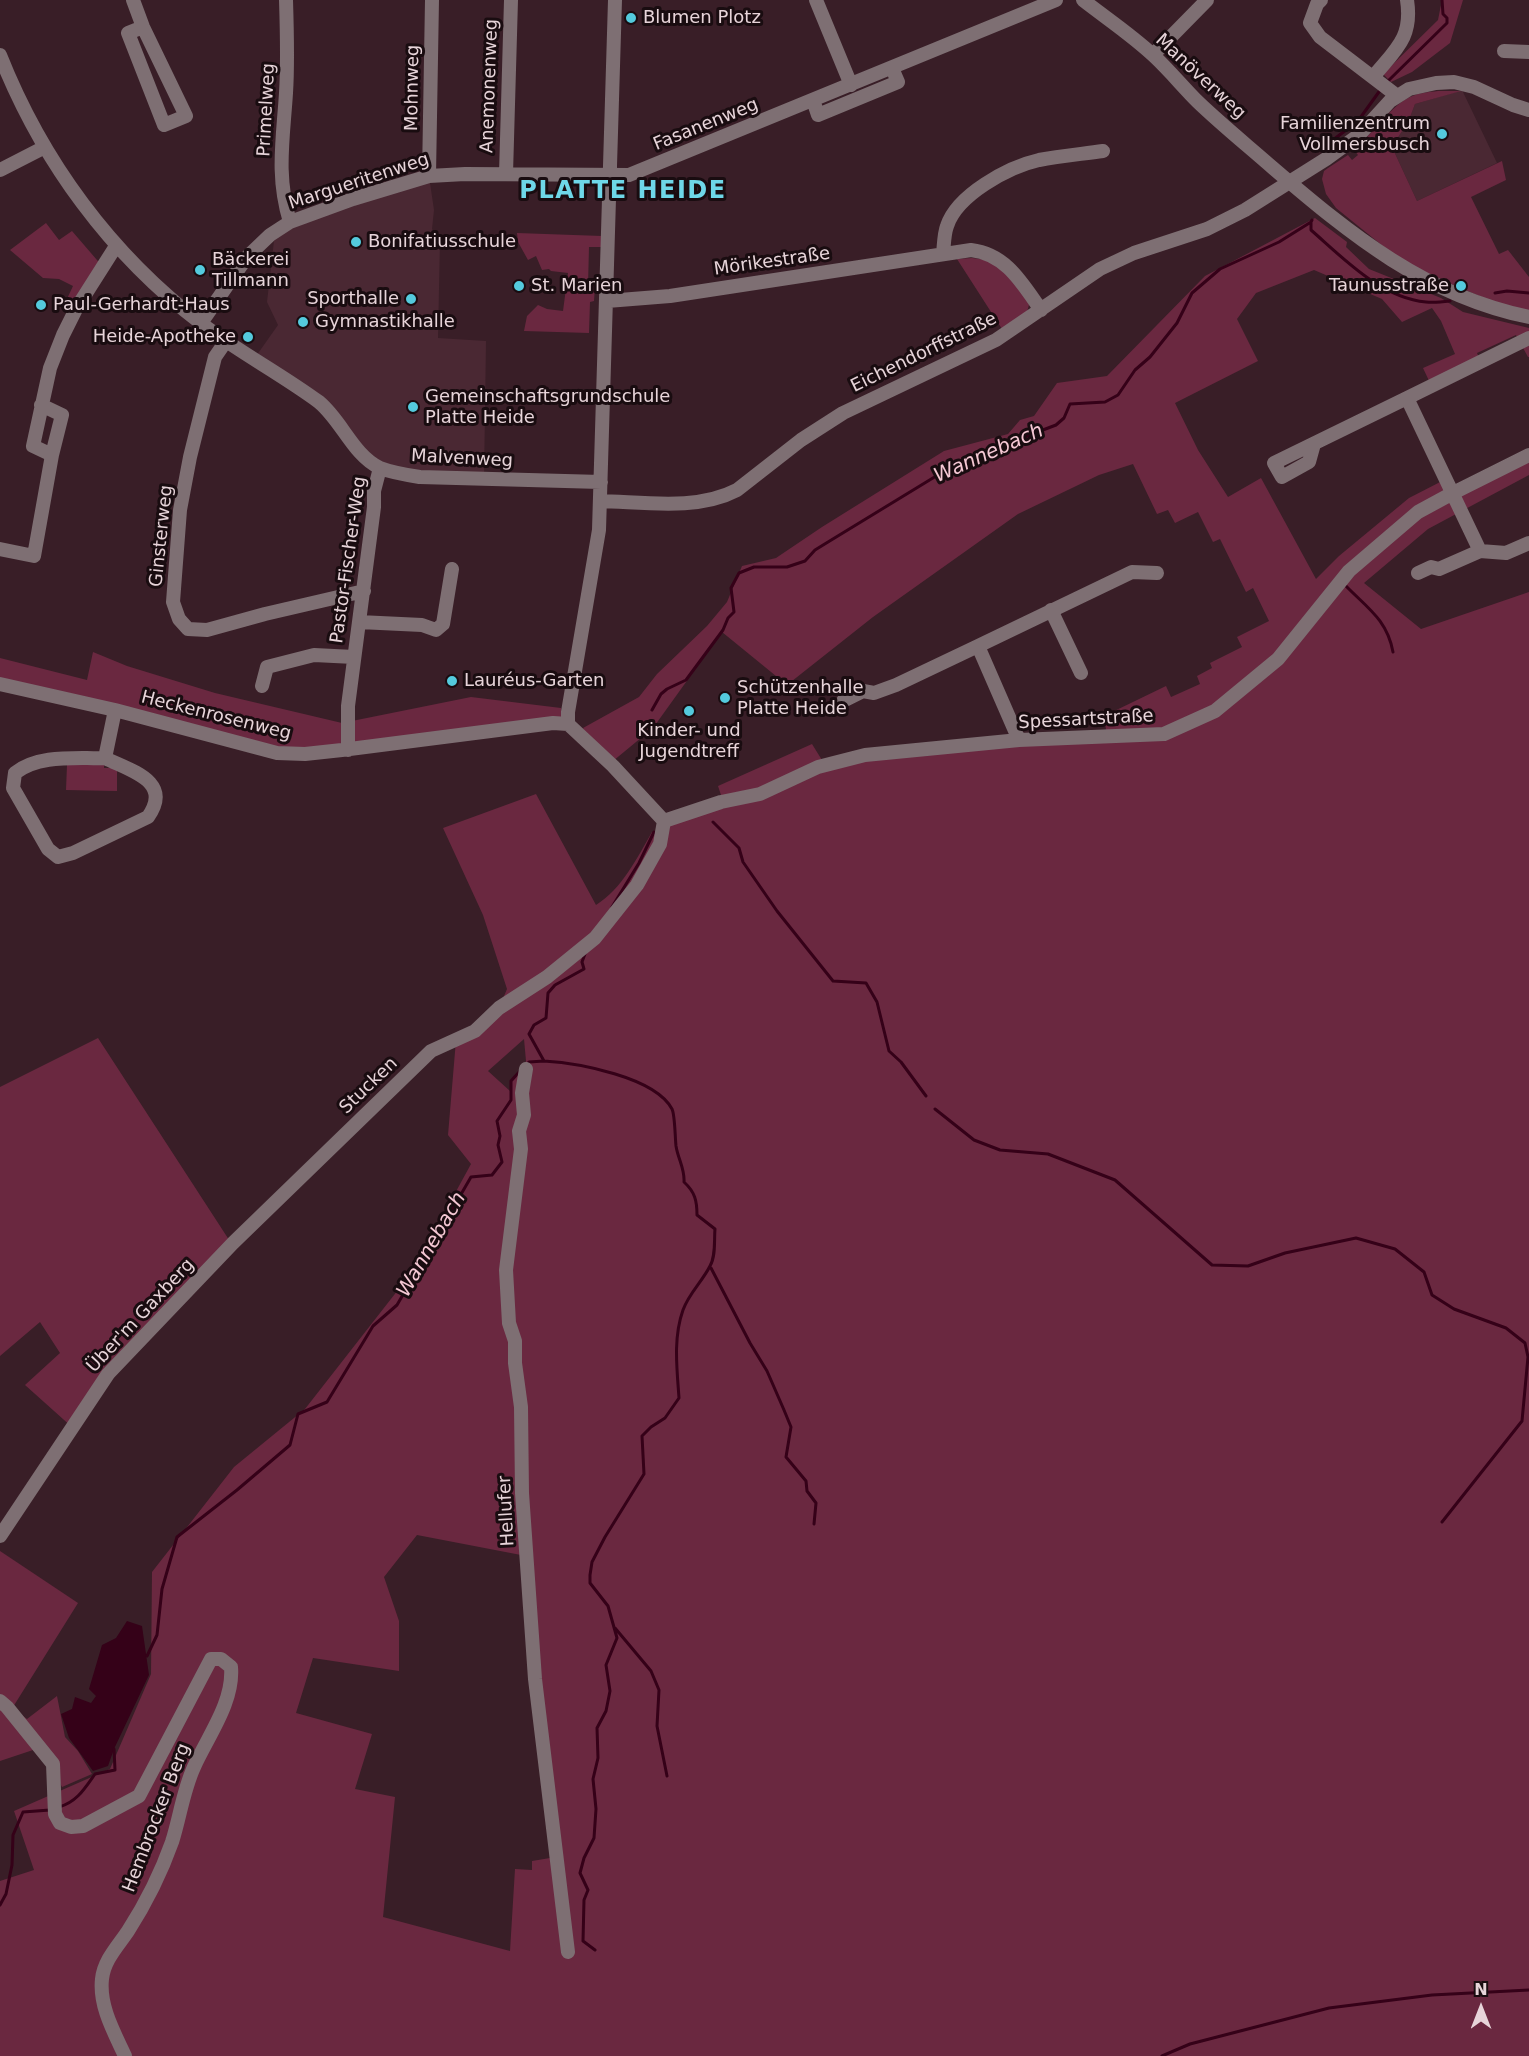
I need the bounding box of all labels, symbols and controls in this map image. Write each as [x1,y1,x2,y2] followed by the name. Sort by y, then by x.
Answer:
[643,7,761,29] place label: Blumen Plotz
[624,11,638,25] marker: Blumen Plotz
[477,18,503,154] street label: Anemonenweg
[1150,30,1250,124] street label: Manöverweg
[401,45,425,131] street label: Mohnweg
[254,63,280,157] street label: Primelweg
[650,94,762,156] street label: Fasanenweg
[1280,113,1430,156] place label: Familienzentrum Vollmersbusch
[1435,127,1449,141] marker: Familienzentrum Vollmersbusch
[286,149,432,215] street label: Margueritenweg
[519,178,727,206] district label: PLATTE HEIDE
[368,231,516,253] place label: Bonifatiusschule
[349,235,363,249] marker: Bonifatiusschule
[713,243,831,281] street label: Mörikestraße
[212,249,289,292] place label: Bäckerei Tillmann
[193,263,207,277] marker: Bäckerei Tillmann
[531,275,622,297] place label: St. Marien
[1329,275,1449,297] place label: Taunusstraße
[512,279,526,293] marker: St. Marien
[1454,279,1468,293] marker: Taunusstraße
[307,288,399,310] place label: Sporthalle
[404,292,418,306] marker: Sporthalle
[53,294,230,316] place label: Paul-Gerhardt-Haus
[34,298,48,312] marker: Paul-Gerhardt-Haus
[848,308,1000,398] street label: Eichendorffstraße
[315,311,455,333] place label: Gymnastikhalle
[296,315,310,329] marker: Gymnastikhalle
[93,326,236,348] place label: Heide-Apotheke
[241,330,255,344] marker: Heide-Apotheke
[425,386,670,428] place label: Gemeinschaftsgrundschule Platte Heide
[406,400,420,414] marker: Gemeinschaftsgrundschule Platte Heide
[931,419,1047,489] water label: Wannebach
[411,446,513,472] street label: Malvenweg
[327,475,371,645] street label: Pastor-Fischer-Weg
[146,484,178,588] street label: Ginsterweg
[464,670,604,692] place label: Lauréus-Garten
[445,674,459,688] marker: Lauréus-Garten
[737,677,864,720] place label: Schützenhalle Platte Heide
[139,687,293,745] street label: Heckenrosenweg
[718,691,732,705] marker: Schützenhalle Platte Heide
[682,704,696,718] marker: Kinder- und Jugendtreff
[1018,706,1154,734] street label: Spessartstraße
[637,720,741,762] place label: Kinder- und Jugendtreff
[336,1053,402,1119] street label: Stucken
[392,1188,472,1302] water label: Wannebach
[83,1255,199,1377] street label: Über'm Gaxberg
[494,1475,520,1547] street label: Hellufer
[119,1741,195,1895] street label: Hembrocker Berg
[1451,1978,1511,2038] north arrow
[1474,1980,1488,1999] text: N

